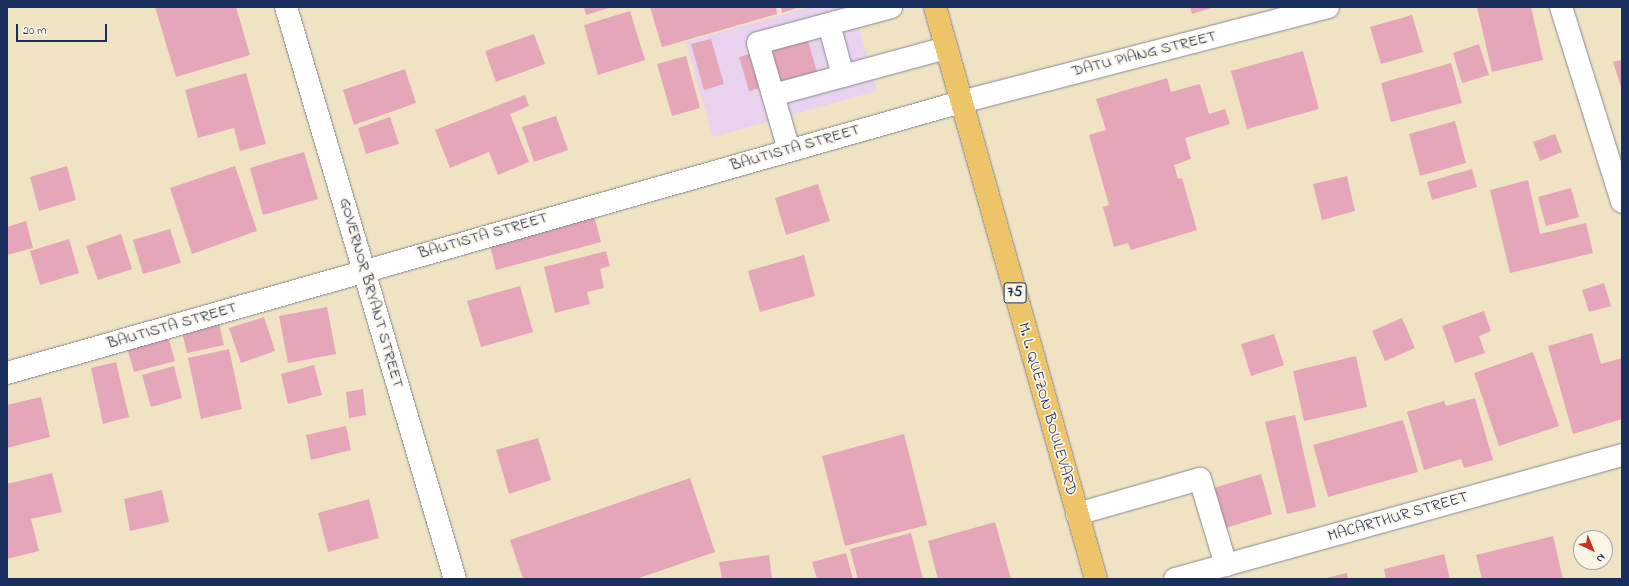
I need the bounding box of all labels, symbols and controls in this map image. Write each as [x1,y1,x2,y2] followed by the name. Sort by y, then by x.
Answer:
[18,16,109,42] scale bar
[23,22,46,40] text: 20 m
[1070,27,1218,81] street label: DATU PIANG STREET
[728,120,862,176] street label: BAUTISTA STREET
[335,196,407,390] street label: GOVERNOR BRYANT STREET
[416,208,550,264] street label: BAUTISTA STREET
[1003,280,1027,306] road number: 75
[105,298,239,354] street label: BAUTISTA STREET
[1013,320,1081,498] street label: M. L. QUEZON BOULEVARD
[1326,488,1470,546] street label: MACARTHUR STREET
[1573,530,1613,570] north arrow
[1592,550,1609,566] text: N

